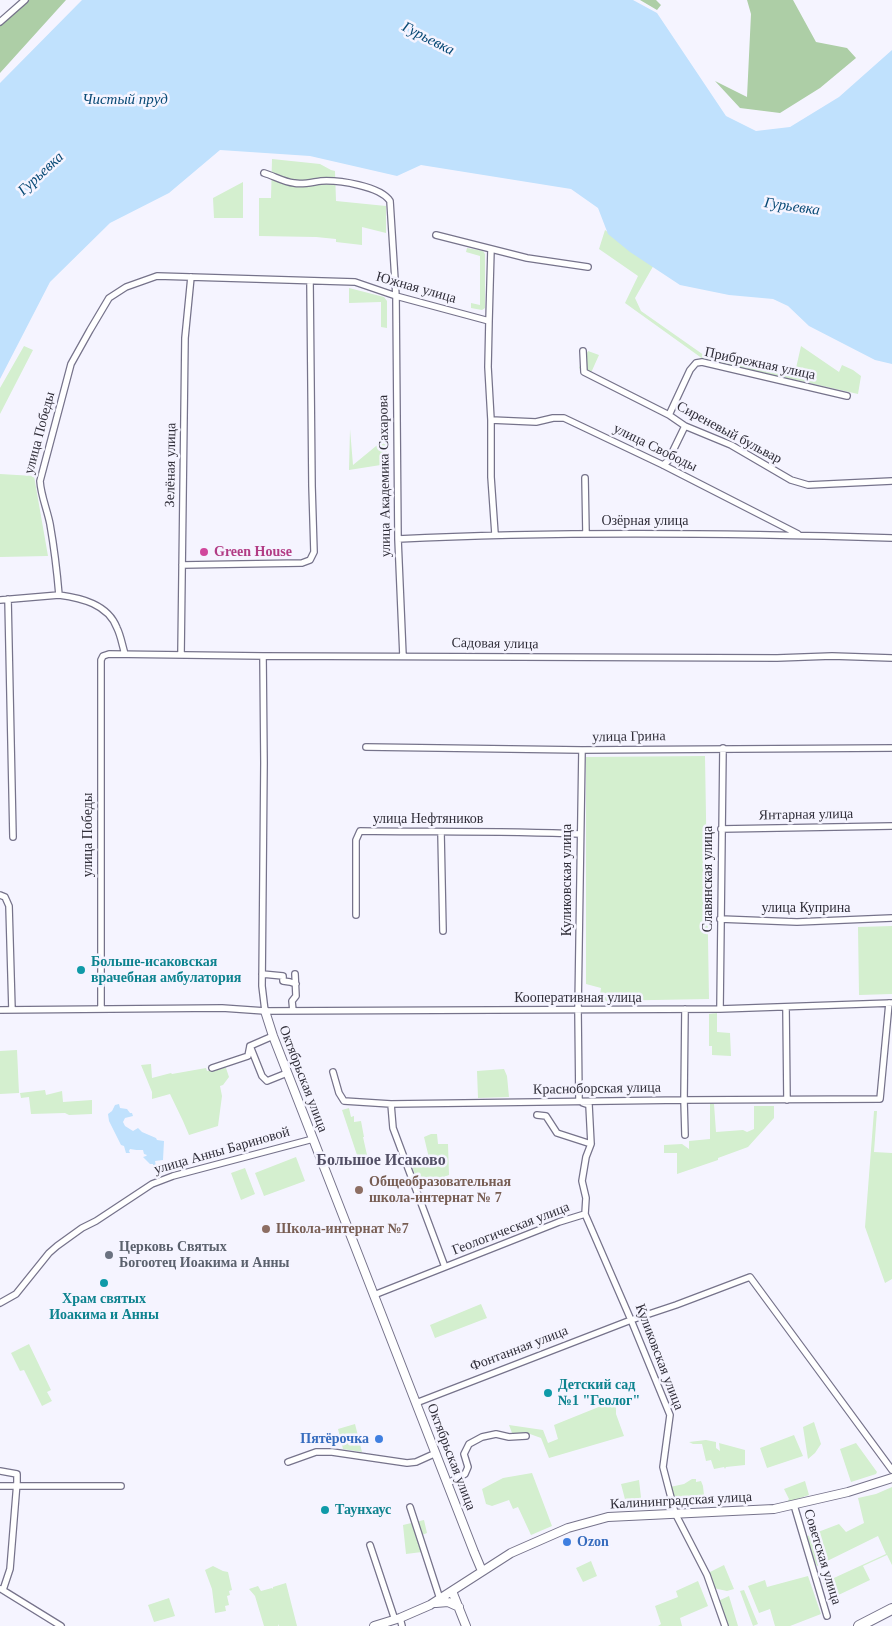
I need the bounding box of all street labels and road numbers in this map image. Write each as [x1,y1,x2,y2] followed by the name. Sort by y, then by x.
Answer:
[374,269,458,307] street label: Южная улица
[703,344,817,384] street label: Прибрежная улица
[21,390,59,476] street label: улица Победы
[375,395,395,557] street label: улица Академика Сахарова
[674,398,784,468] street label: Сиреневый бульвар
[610,420,700,476] street label: улица Свободы
[162,423,180,507] street label: Зелёная улица
[601,513,689,529] street label: Озёрная улица
[451,635,539,653] street label: Садовая улица
[592,728,666,746] street label: улица Грина
[80,793,96,877] street label: улица Победы
[759,806,853,824] street label: Янтарная улица
[373,811,483,827] street label: улица Нефтяников
[559,824,575,936] street label: Куликовская улица
[700,826,716,932] street label: Славянская улица
[761,900,851,916] street label: улица Куприна
[514,990,642,1006] street label: Кооперативная улица
[275,1023,331,1135] street label: Октябрьская улица
[533,1079,661,1099] street label: Красноборская улица
[152,1124,292,1178] street label: улица Анны Бариновой
[450,1199,572,1259] street label: Геологическая улица
[631,1302,687,1412] street label: Куликовская улица
[468,1323,570,1375] street label: Фонтанная улица
[423,1401,479,1513] street label: Октябрьская улица
[610,1489,752,1513] street label: Калининградская улица
[800,1507,844,1607] street label: Советская улица

